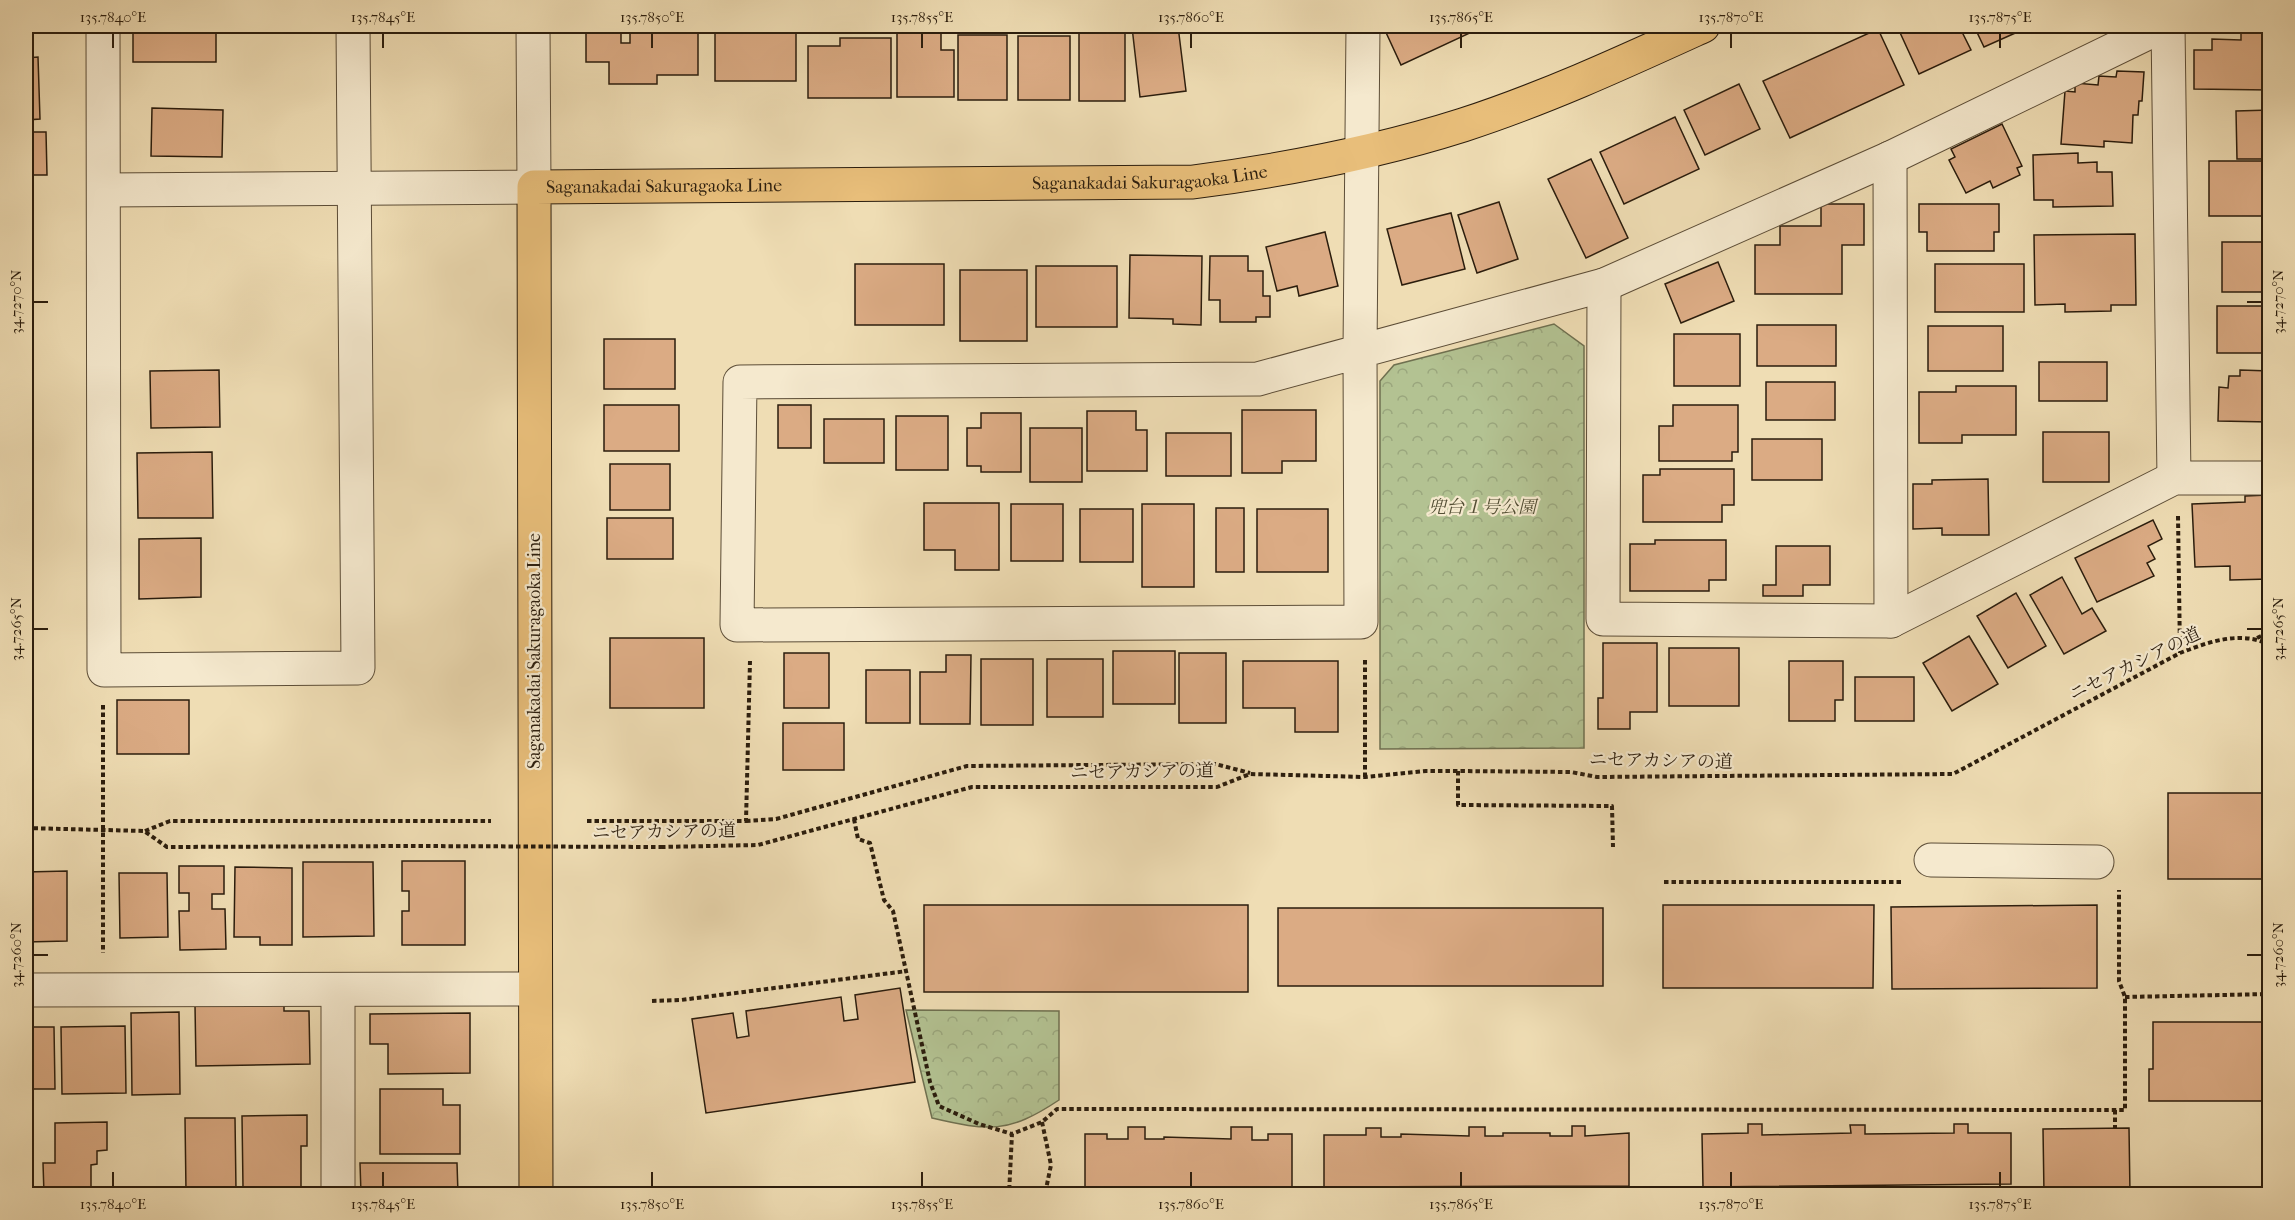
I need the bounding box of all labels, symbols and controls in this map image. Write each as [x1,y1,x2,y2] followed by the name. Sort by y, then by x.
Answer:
[80,8,146,26] text: 135.7840°E
[351,8,415,26] text: 135.7845°E
[620,8,684,26] text: 135.7850°E
[891,8,953,26] text: 135.7855°E
[1158,8,1224,26] text: 135.7860°E
[1429,8,1493,26] text: 135.7865°E
[1699,8,1763,26] text: 135.7870°E
[1968,8,2032,26] text: 135.7875°E
[1032,161,1269,194] street label: Saganakadai Sakuragaoka Line
[546,175,782,197] street label: Saganakadai Sakuragaoka Line
[7,269,25,334] text: 34.7270°N
[2269,269,2287,334] text: 34.7270°N
[1428,497,1539,518] park label: 兜台１号公園
[524,533,545,769] street label: Saganakadai Sakuragaoka Line
[7,596,25,661] text: 34.7265°N
[2269,596,2287,661] text: 34.7265°N
[2066,623,2204,705] street label: ニセアカシアの道
[1589,749,1733,773] street label: ニセアカシアの道
[1070,760,1214,784] street label: ニセアカシアの道
[592,820,736,844] street label: ニセアカシアの道
[7,922,25,988] text: 34.7260°N
[2269,922,2287,988] text: 34.7260°N
[80,1195,146,1213] text: 135.7840°E
[351,1195,415,1213] text: 135.7845°E
[620,1195,684,1213] text: 135.7850°E
[891,1195,953,1213] text: 135.7855°E
[1158,1195,1224,1213] text: 135.7860°E
[1429,1195,1493,1213] text: 135.7865°E
[1699,1195,1763,1213] text: 135.7870°E
[1968,1195,2032,1213] text: 135.7875°E

